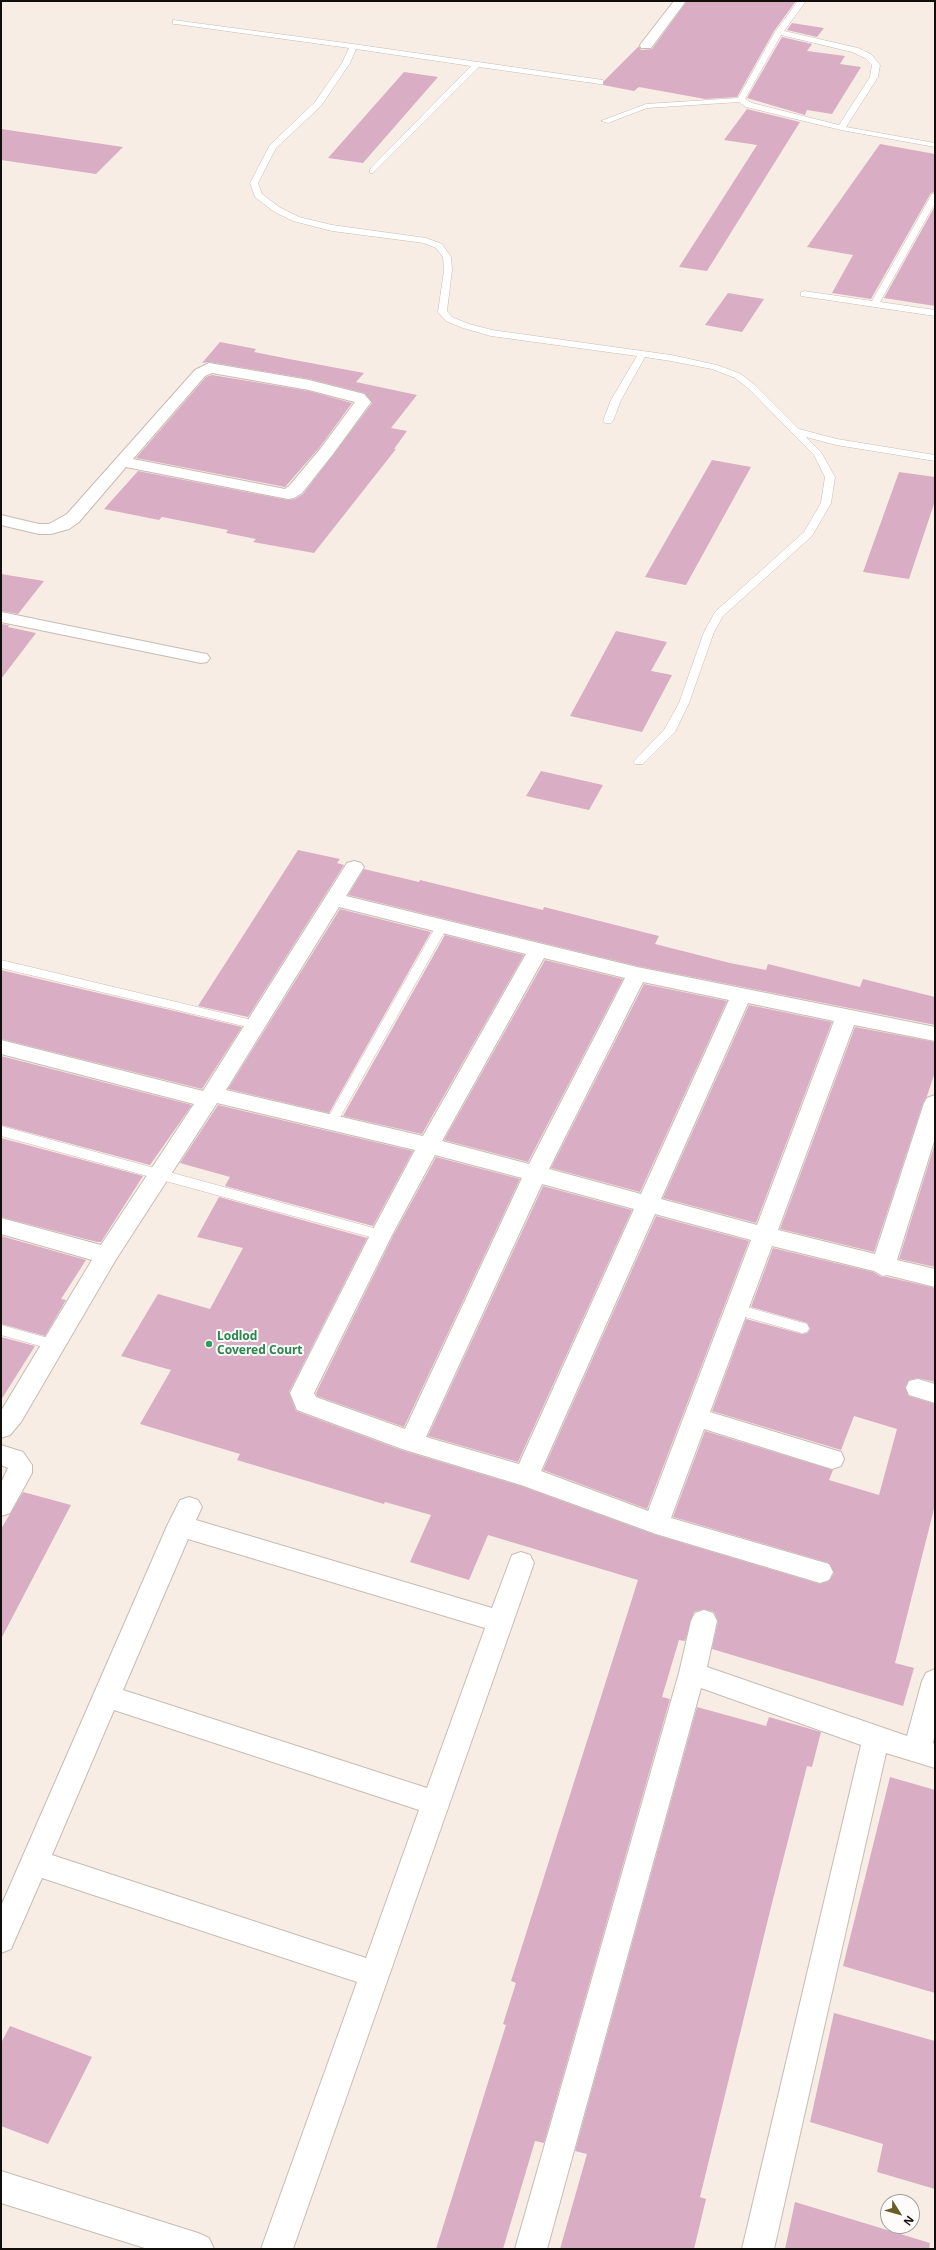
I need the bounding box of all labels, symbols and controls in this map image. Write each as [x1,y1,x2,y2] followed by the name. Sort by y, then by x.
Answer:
[217,1330,303,1358] place label: Lodlod Covered Court
[204,1339,214,1349] marker: Lodlod Covered Court
[880,2194,920,2234] north arrow
[901,2213,918,2229] text: N

